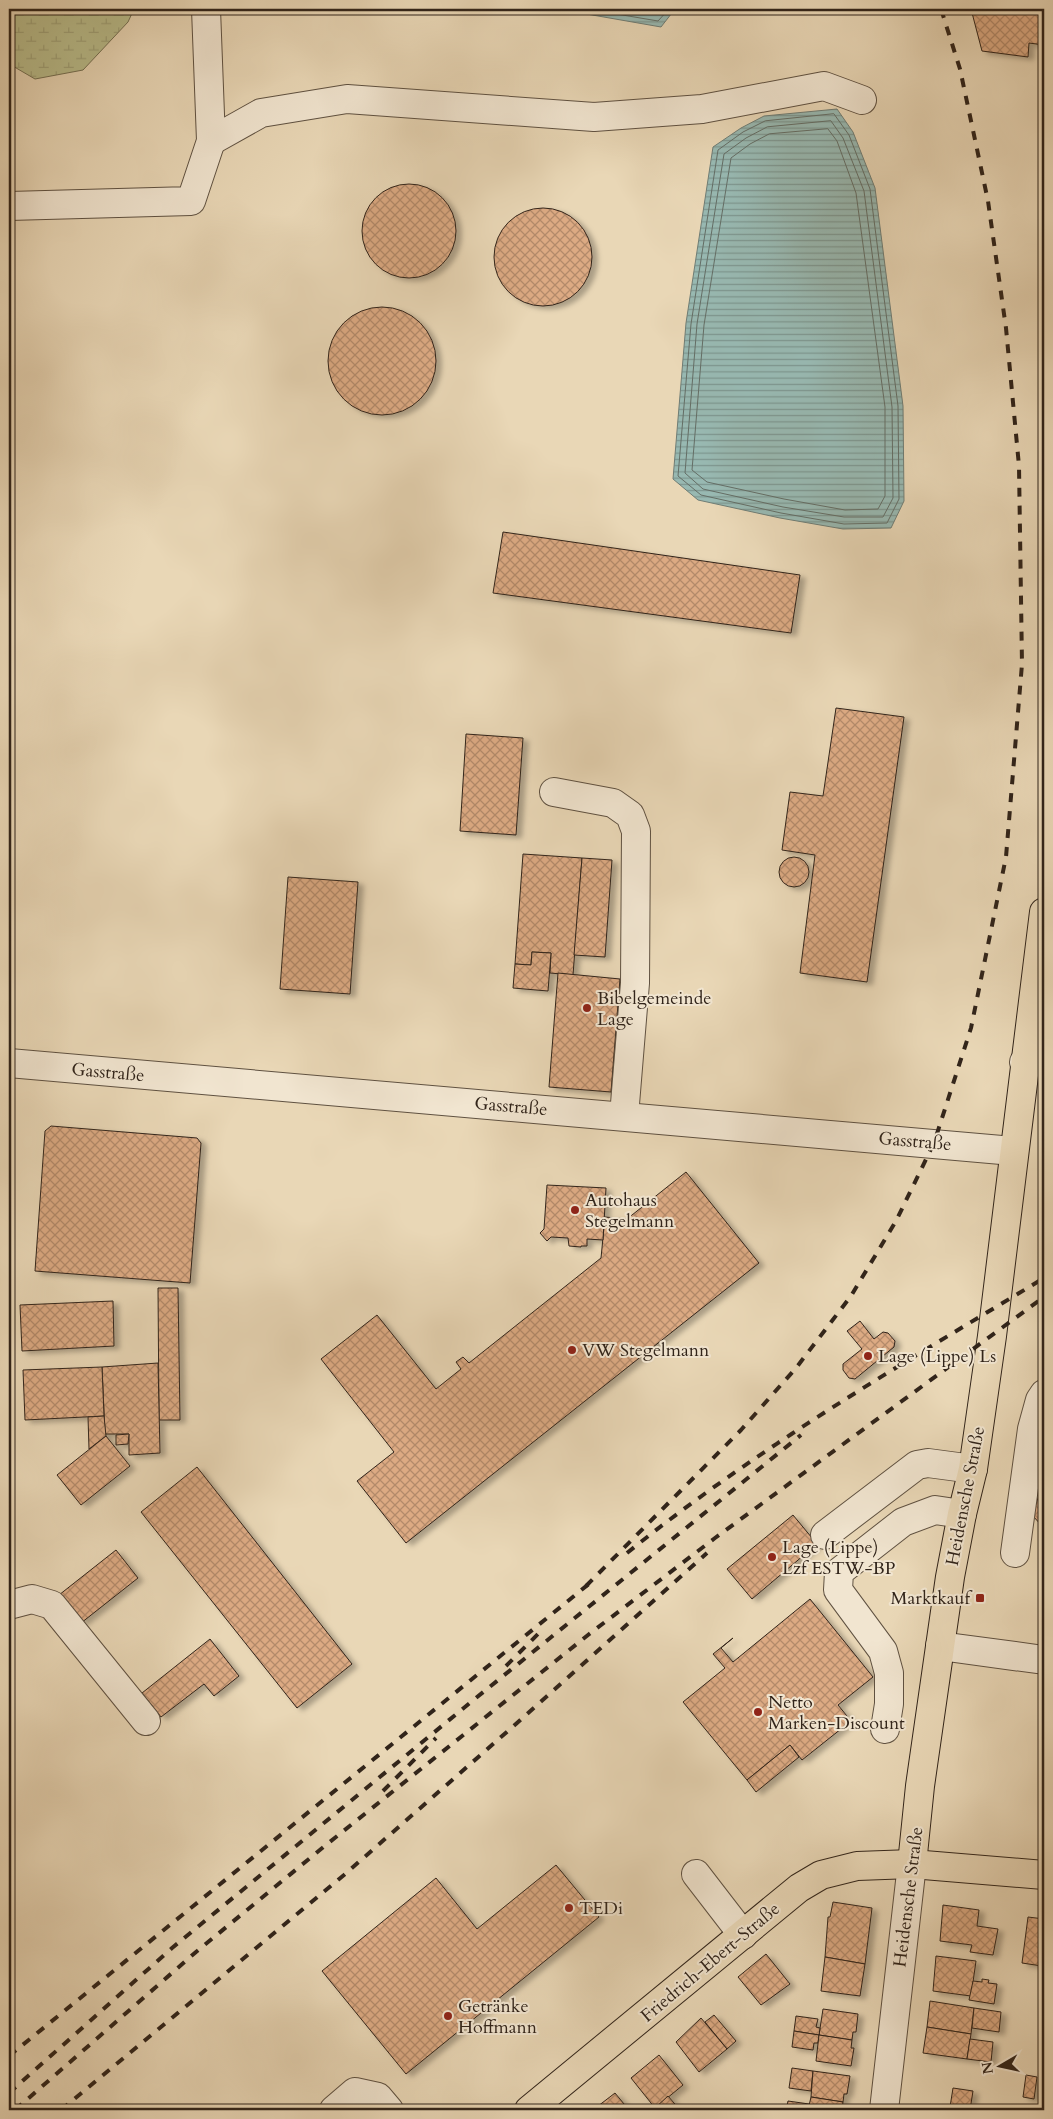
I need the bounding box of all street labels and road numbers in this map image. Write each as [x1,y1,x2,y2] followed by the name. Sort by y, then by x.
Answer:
[71,1057,145,1088] street label: Gasstraße
[474,1091,548,1122] street label: Gasstraße
[878,1126,952,1157] street label: Gasstraße
[940,1424,991,1568] street label: Heidensche Straße
[887,1825,930,1969] street label: Heidensche Straße
[635,1897,785,2028] street label: Friedrich-Ebert-Straße

